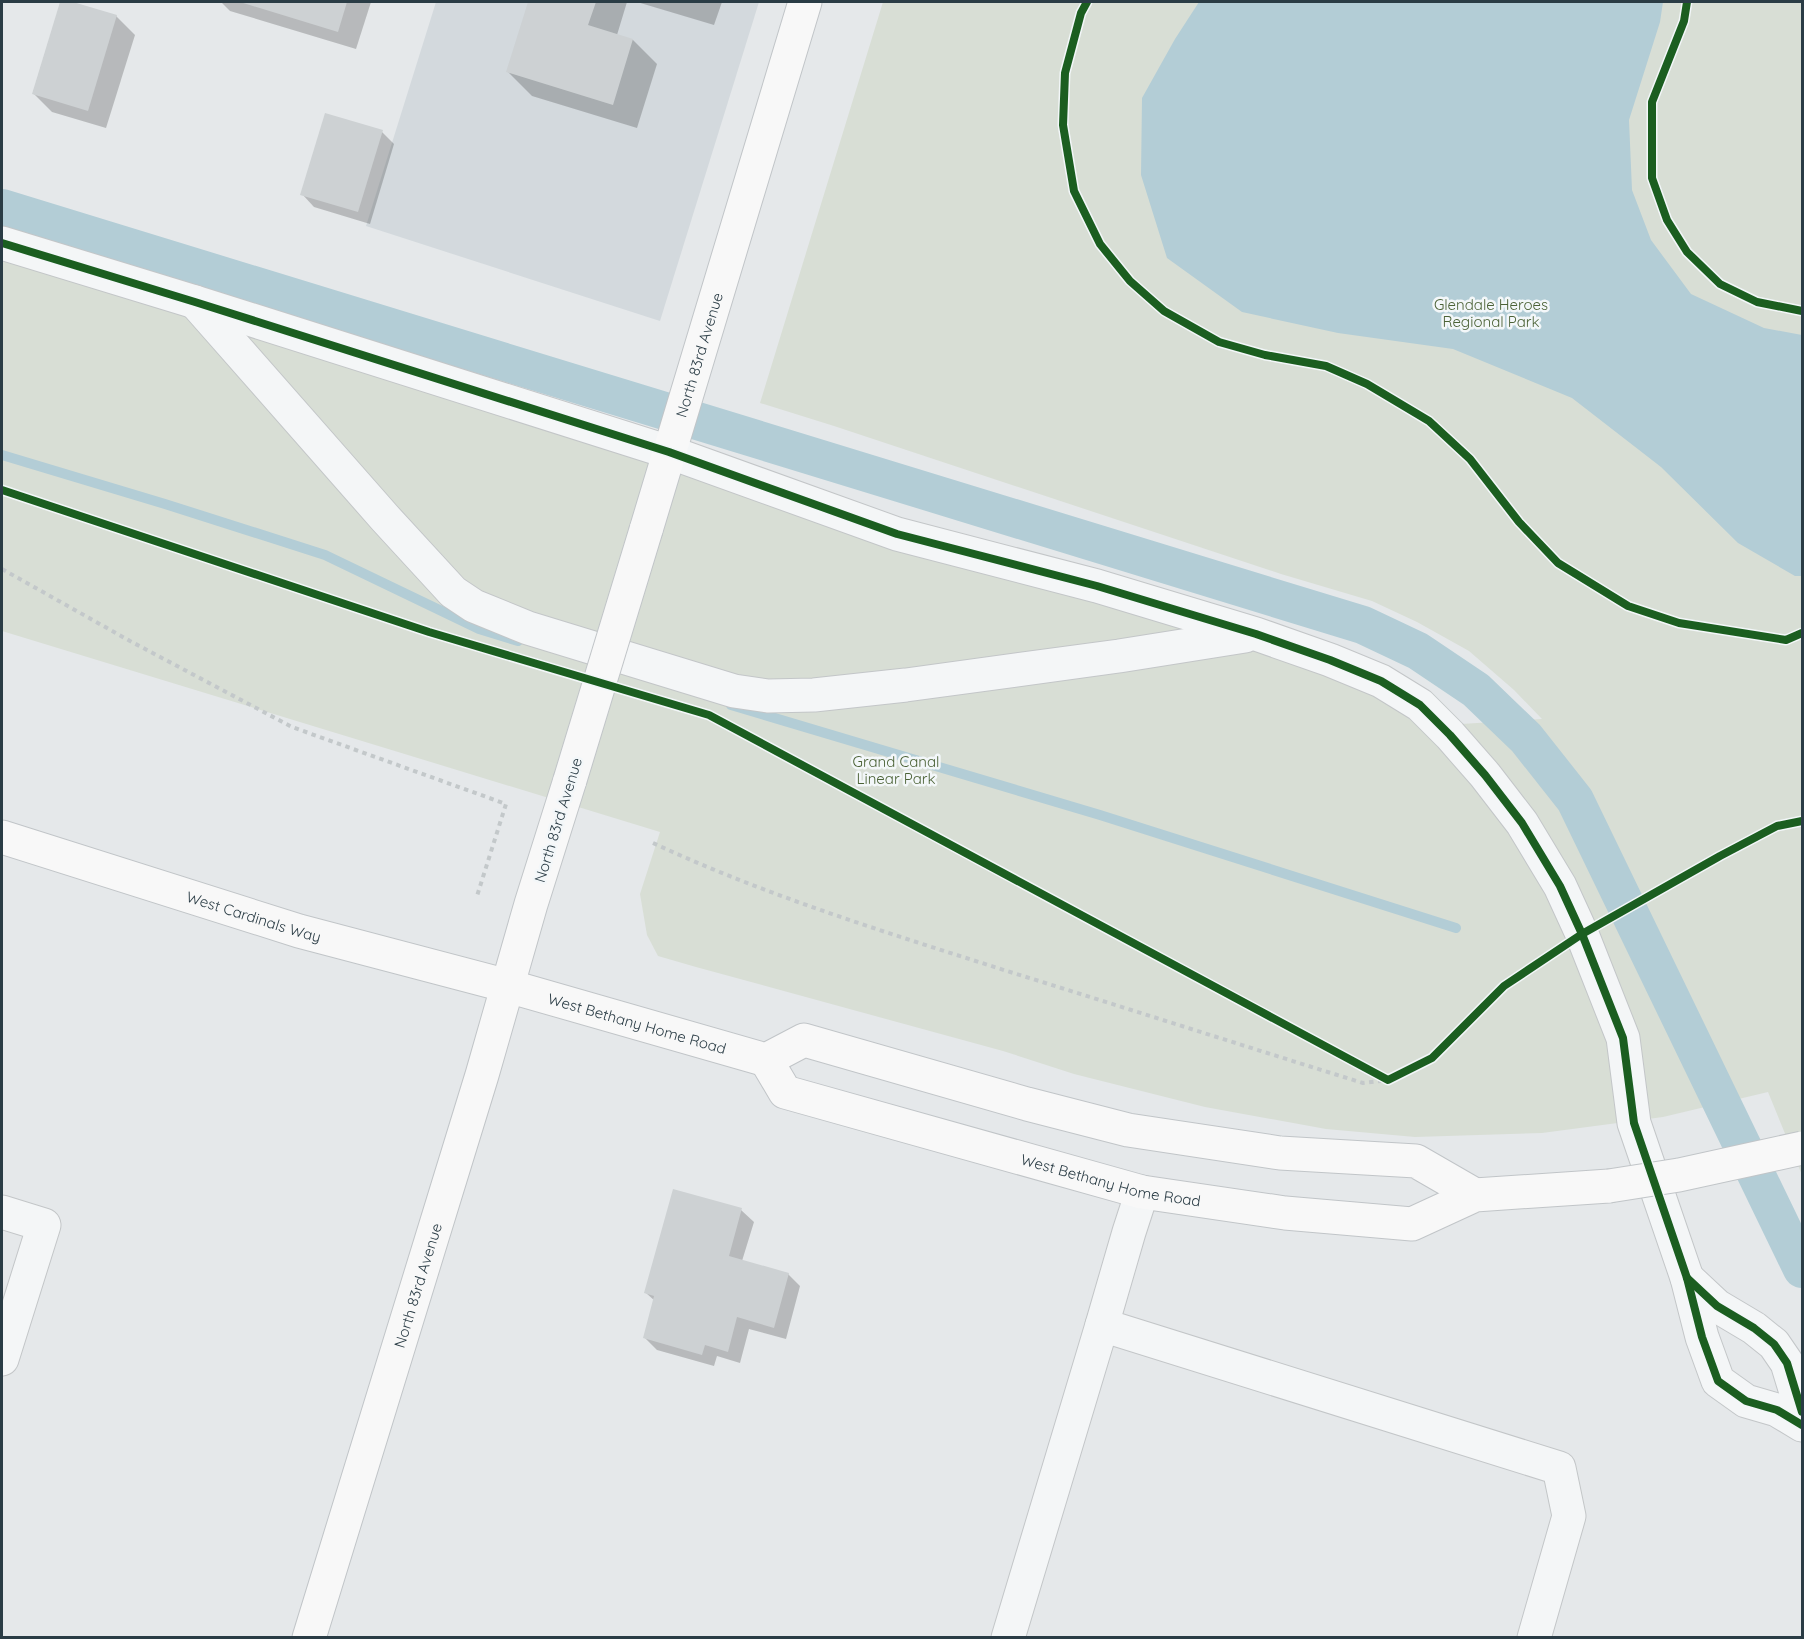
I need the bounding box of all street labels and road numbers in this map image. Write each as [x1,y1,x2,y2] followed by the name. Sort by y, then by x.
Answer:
[671,290,727,420] street label: North 83rd Avenue
[530,755,586,885] street label: North 83rd Avenue
[184,886,323,946] street label: West Cardinals Way
[546,988,729,1058] street label: West Bethany Home Road
[1019,1149,1202,1210] street label: West Bethany Home Road
[389,1221,445,1350] street label: North 83rd Avenue

